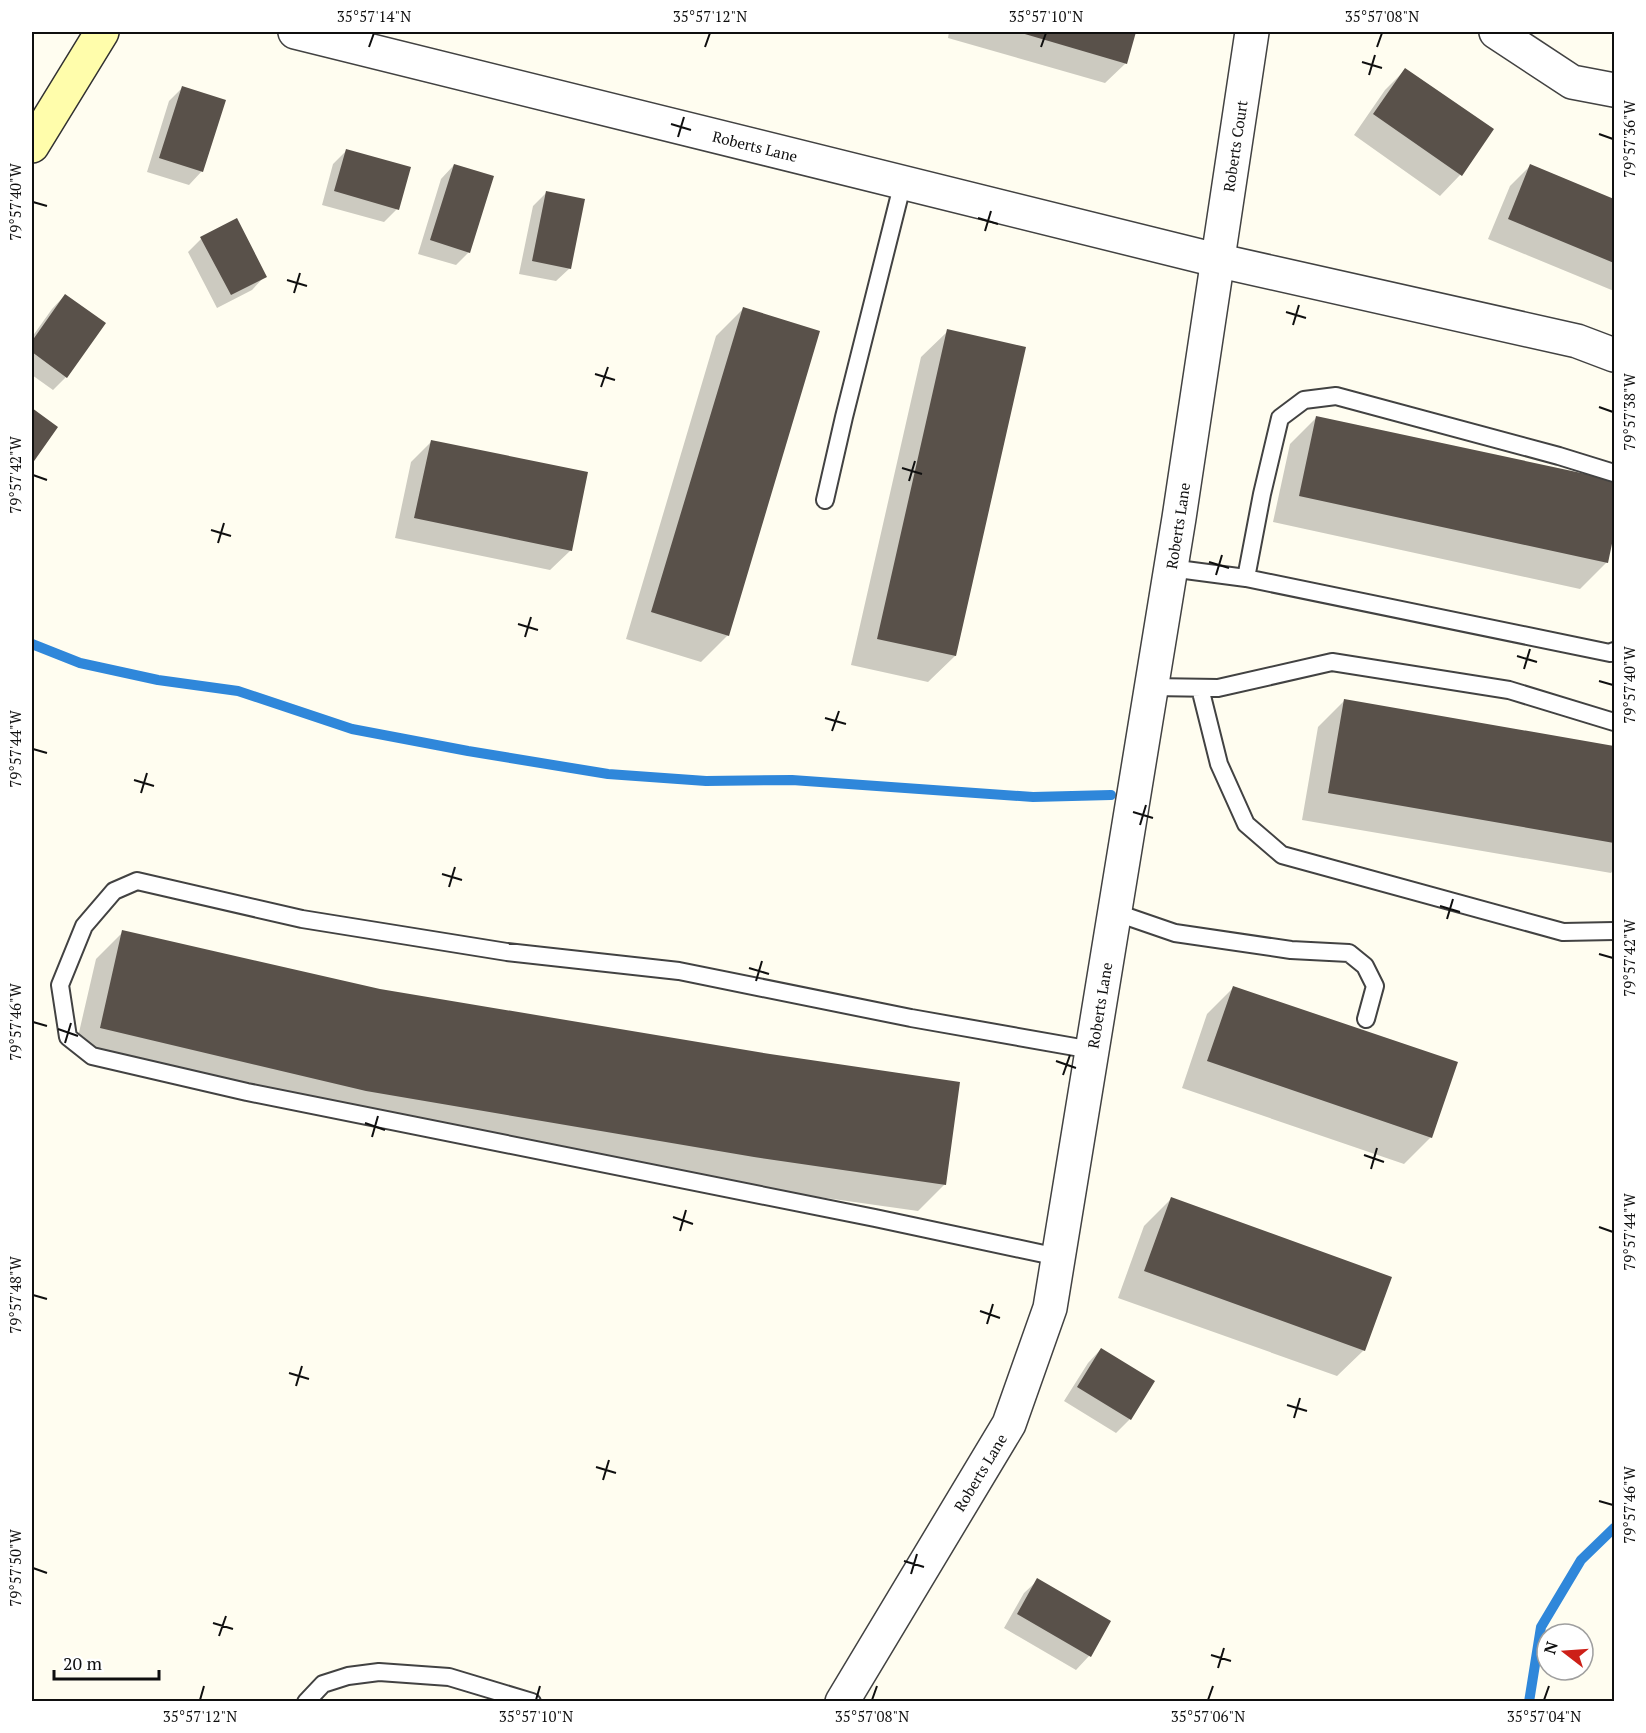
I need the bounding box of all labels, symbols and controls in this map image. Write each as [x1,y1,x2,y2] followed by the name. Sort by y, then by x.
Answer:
[337,6,411,26] text: 35°57'14"N
[673,6,747,26] text: 35°57'12"N
[1009,6,1083,26] text: 35°57'10"N
[1345,6,1419,26] text: 35°57'08"N
[1218,98,1252,193] street label: Roberts Court
[1619,99,1639,178] text: 79°57'36"W
[710,126,800,166] street label: Roberts Lane
[5,162,25,241] text: 79°57'40"W
[1619,372,1639,451] text: 79°57'38"W
[5,435,25,514] text: 79°57'42"W
[1161,481,1194,570] street label: Roberts Lane
[1619,645,1639,724] text: 79°57'40"W
[5,709,25,788] text: 79°57'44"W
[1619,918,1639,997] text: 79°57'42"W
[1083,961,1116,1050] street label: Roberts Lane
[5,982,25,1061] text: 79°57'46"W
[1619,1192,1639,1271] text: 79°57'44"W
[5,1255,25,1334] text: 79°57'48"W
[949,1430,1011,1515] street label: Roberts Lane
[1619,1465,1639,1544] text: 79°57'46"W
[5,1528,25,1607] text: 79°57'50"W
[1535,1622,1595,1682] north arrow
[1538,1639,1563,1657] text: N
[54,1643,159,1681] scale bar
[63,1651,103,1675] text: 20 m
[163,1706,237,1726] text: 35°57'12"N
[499,1706,573,1726] text: 35°57'10"N
[835,1706,909,1726] text: 35°57'08"N
[1171,1706,1245,1726] text: 35°57'06"N
[1507,1706,1581,1726] text: 35°57'04"N

